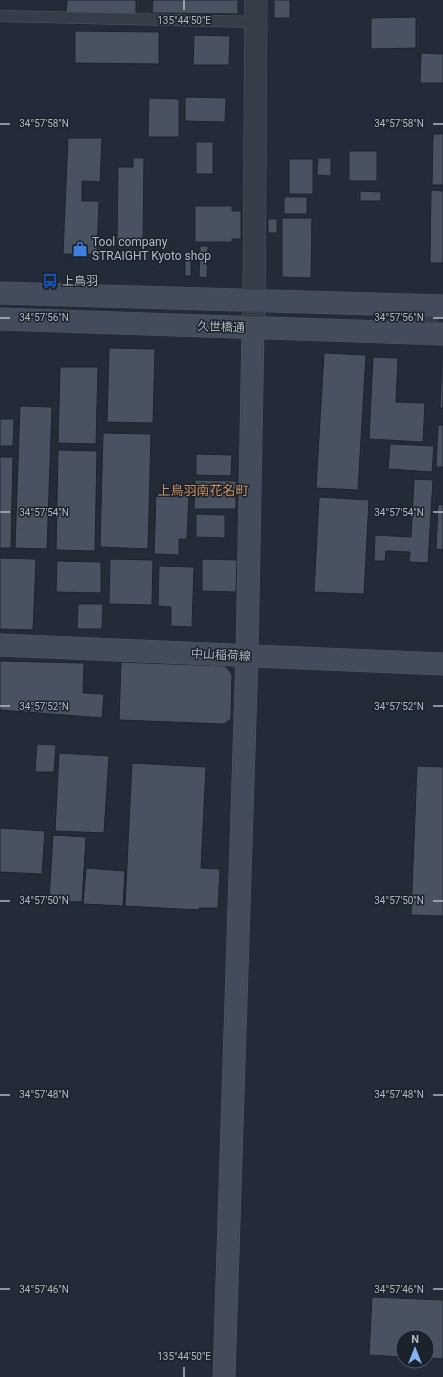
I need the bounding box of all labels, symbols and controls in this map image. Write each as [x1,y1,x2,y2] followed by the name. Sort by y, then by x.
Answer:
[157,15,211,26] text: 135°44'50"E
[19,118,69,129] text: 34°57'58"N
[374,118,424,129] text: 34°57'58"N
[92,235,211,263] place label: Tool company STRAIGHT Kyoto shop
[71,240,89,258] shop icon: Tool company STRAIGHT Kyoto shop
[41,272,59,290] bus stop icon: 上鳥羽
[62,274,98,288] place label: 上鳥羽
[19,312,69,323] text: 34°57'56"N
[374,312,424,323] text: 34°57'56"N
[197,319,245,335] street label: 久世橋通
[157,483,249,498] district label: 上鳥羽南花名町
[19,507,69,518] text: 34°57'54"N
[374,507,424,518] text: 34°57'54"N
[191,646,251,664] street label: 中山稲荷線
[19,701,69,712] text: 34°57'52"N
[374,701,424,712] text: 34°57'52"N
[19,895,69,906] text: 34°57'50"N
[374,895,424,906] text: 34°57'50"N
[19,1089,69,1100] text: 34°57'48"N
[374,1089,424,1100] text: 34°57'48"N
[19,1284,69,1295] text: 34°57'46"N
[374,1284,424,1295] text: 34°57'46"N
[395,1329,435,1369] north arrow
[411,1333,419,1346] text: N
[157,1351,211,1362] text: 135°44'50"E

